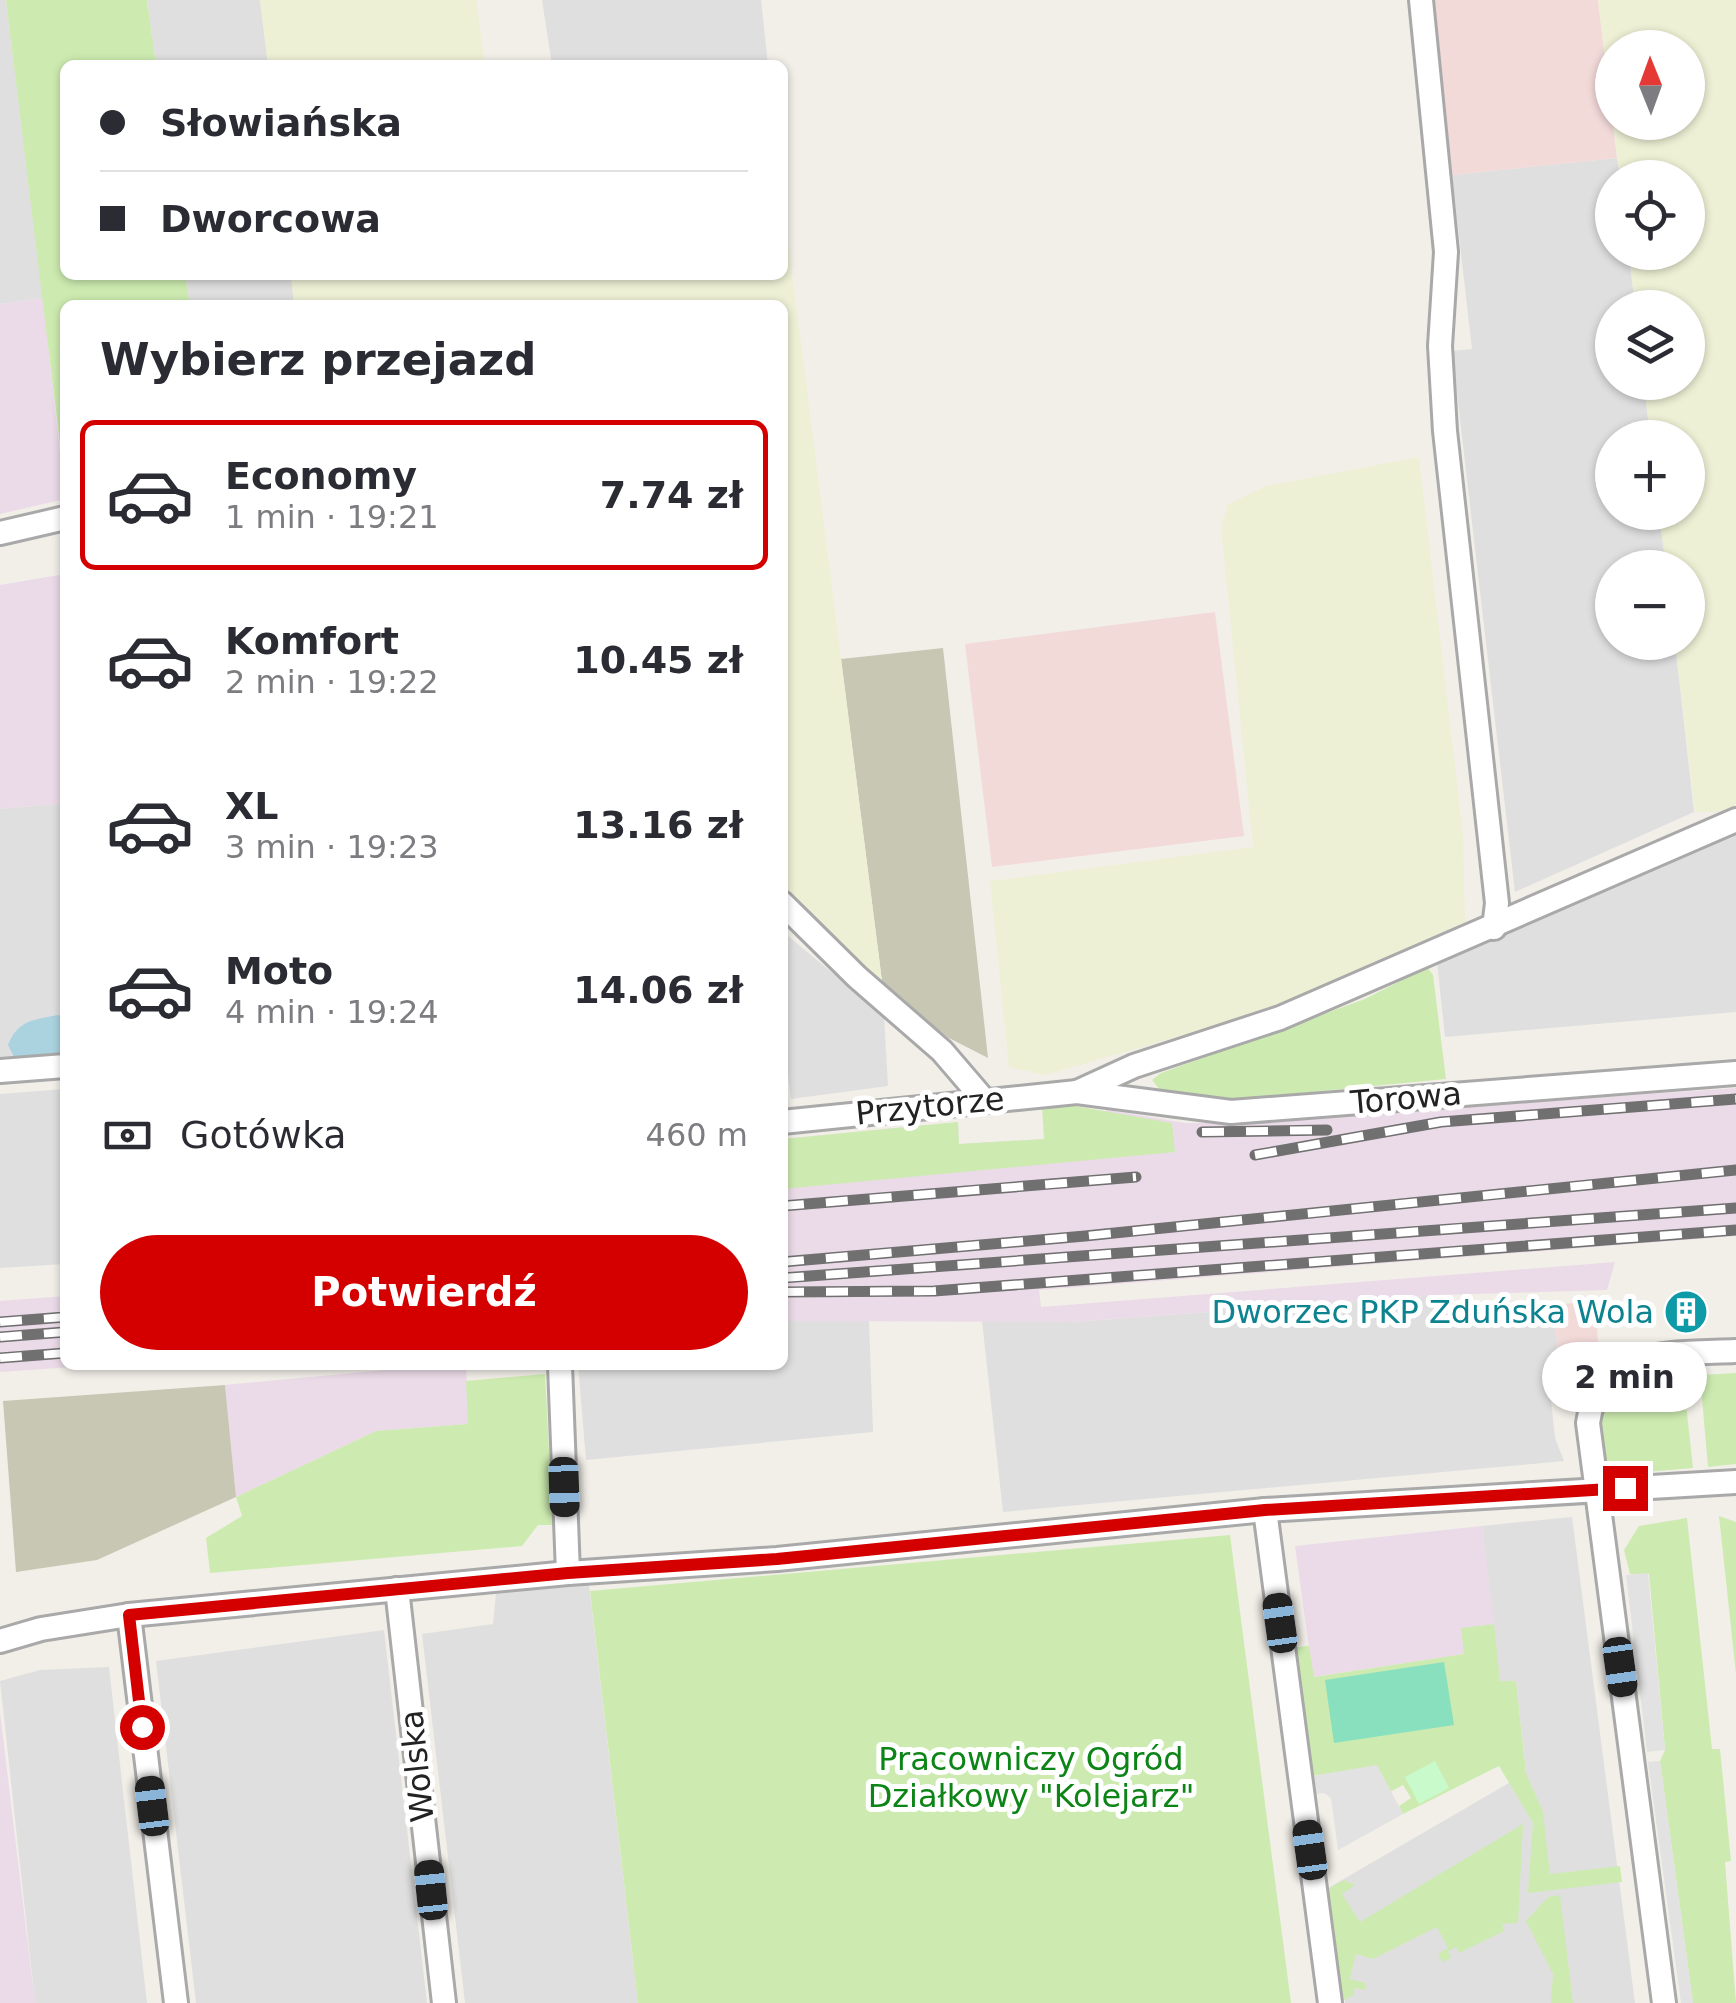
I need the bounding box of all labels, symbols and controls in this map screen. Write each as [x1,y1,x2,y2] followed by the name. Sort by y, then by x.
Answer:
[1595,30,1705,140] north arrow
[1595,30,1705,660] map controls
[160,101,402,145] text: Słowiańska
[1595,160,1705,270] button: locate
[160,197,381,241] text: Dworcowa
[1595,290,1705,400] button: layers
[100,333,537,386] text: Wybierz przejazd
[1595,420,1705,530] button: +
[105,450,195,540] icon: car
[225,454,417,498] text: Economy
[600,473,743,517] text: 7.74 zł
[225,498,439,536] text: 1 min · 19:21
[1595,550,1705,660] button: −
[105,615,195,705] icon: car
[225,619,399,663] text: Komfort
[573,638,743,682] text: 10.45 zł
[225,663,439,701] text: 2 min · 19:22
[105,780,195,870] icon: car
[225,784,279,828] text: XL
[573,803,743,847] text: 13.16 zł
[225,828,439,866] text: 3 min · 19:23
[105,945,195,1035] icon: car
[225,949,333,993] text: Moto
[573,968,743,1012] text: 14.06 zł
[225,993,439,1031] text: 4 min · 19:24
[1348,1074,1463,1122] street label: Torowa
[854,1079,1006,1133] street label: Przytorze
[100,1108,155,1163] icon: cash
[180,1113,347,1157] text: Gotówka
[646,1116,748,1154] text: 460 m
[100,1235,748,1350] button: Potwierdź
[1663,1289,1709,1335] building icon: Dworzec PKP Zduńska Wola
[1211,1293,1654,1331] place label: Dworzec PKP Zduńska Wola
[1542,1343,1708,1413] callout: 2 min
[1574,1358,1675,1396] text: 2 min
[548,1456,580,1518] car
[1603,1466,1648,1511] route end
[1261,1591,1299,1655] car
[1601,1635,1639,1699] car
[120,1705,165,1750] route start
[392,1708,442,1824] street label: Wolska
[868,1740,1194,1815] park label: Pracowniczy Ogród Działkowy "Kolejarz"
[133,1774,171,1838] car
[1291,1818,1329,1882] car
[413,1859,449,1921] car

